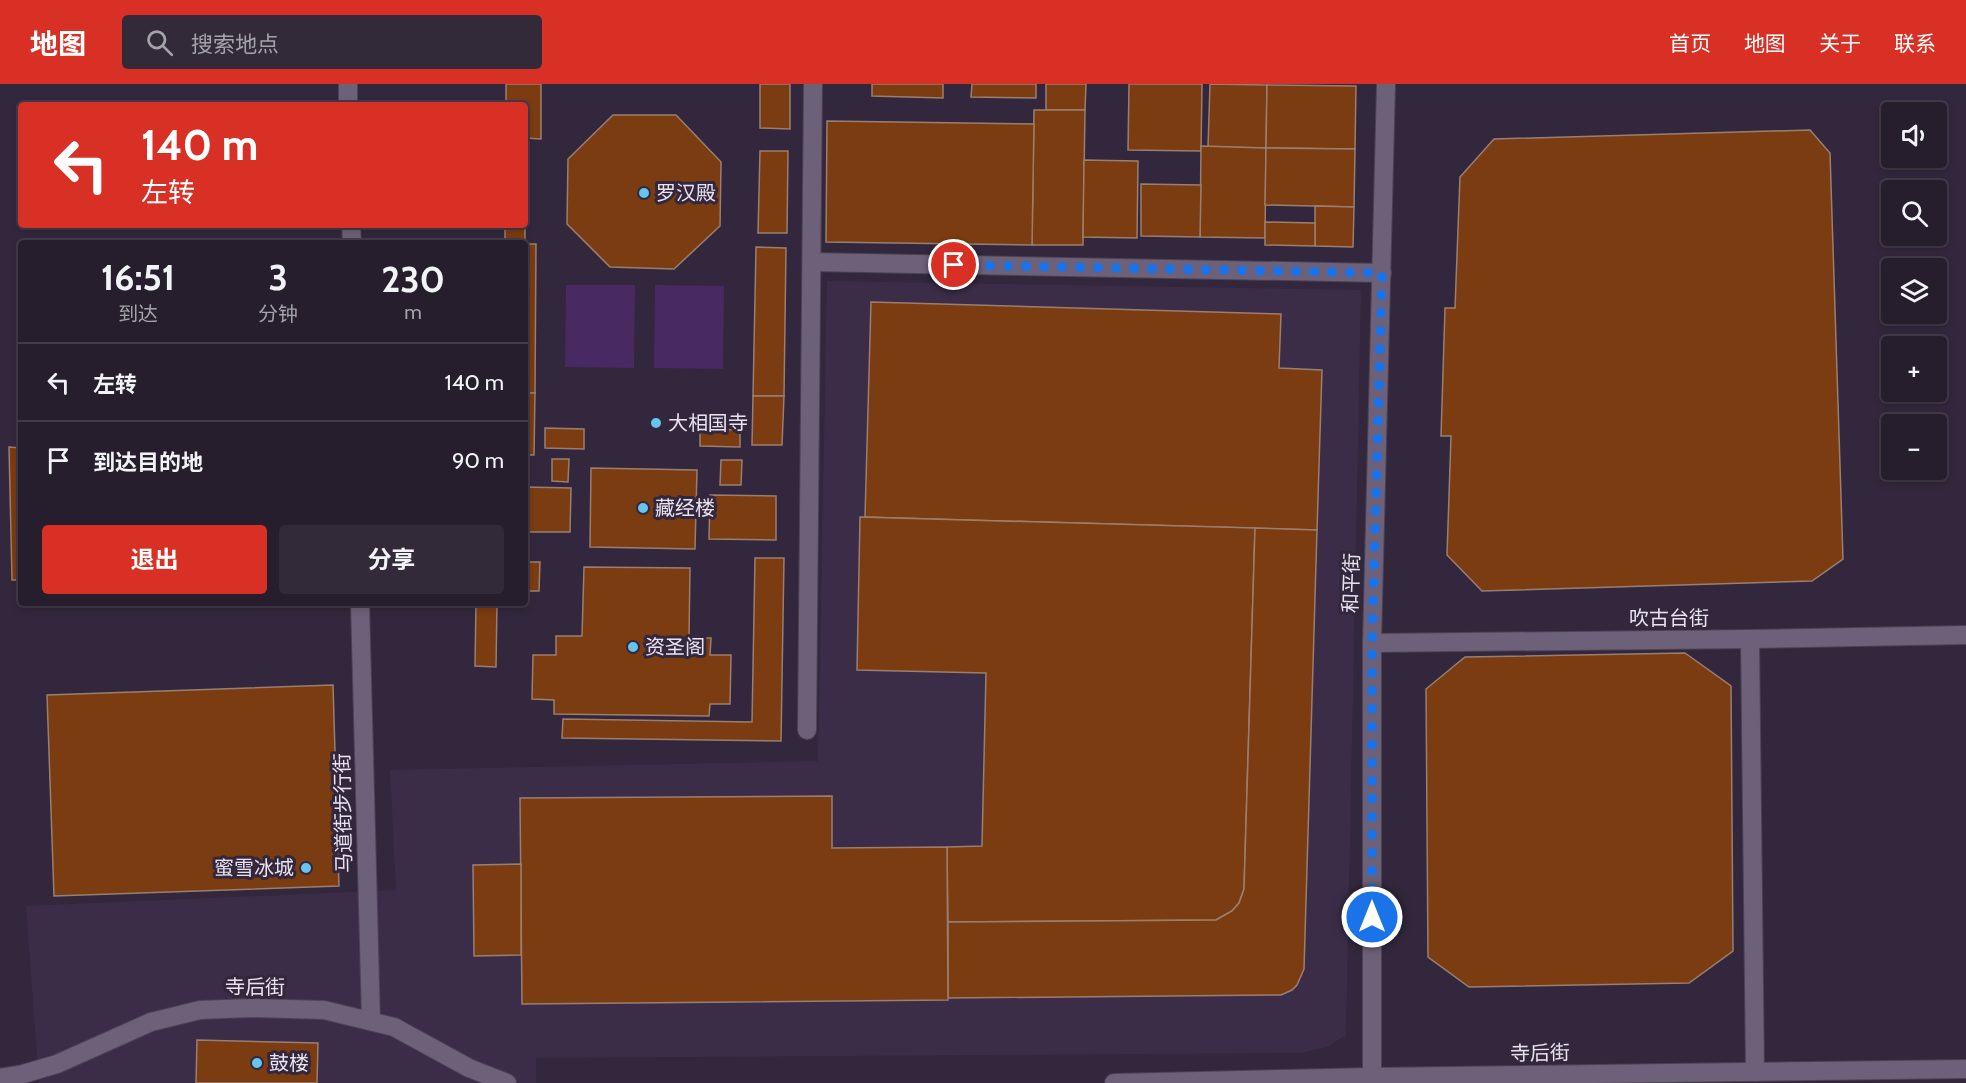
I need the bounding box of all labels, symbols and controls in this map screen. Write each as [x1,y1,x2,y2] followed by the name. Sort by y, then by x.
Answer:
[122,15,542,69] search box
[143,26,176,59] icon: search
[30,27,86,61] text: 地图
[191,31,279,58] text: 搜索地点
[1669,31,1711,56] text: 首页
[1744,31,1786,56] text: 地图
[1819,31,1861,56] text: 关于
[1894,31,1936,56] text: 联系
[1881,102,1947,480] map controls
[1881,102,1947,168] button: sound
[141,119,258,171] text: 140 m
[42,126,120,204] icon: left
[141,176,195,209] text: 左转
[1881,180,1947,246] button: search
[656,181,716,205] place label: 罗汉殿
[637,186,651,200] marker: 罗汉殿
[928,239,979,290] pin
[937,248,970,281] icon: arrive
[101,255,175,299] text: 16:51
[268,255,288,299] text: 3
[381,257,445,301] text: 230
[1881,258,1947,324] button: layers
[404,300,422,324] text: m
[118,302,158,326] text: 到达
[258,302,298,326] text: 分钟
[1881,336,1947,402] button: +
[42,366,75,399] icon: left
[445,369,504,396] text: 140 m
[93,371,137,398] text: 左转
[668,411,748,435] place label: 大相国寺
[1881,414,1947,480] button: −
[649,416,663,430] marker: 大相国寺
[42,444,75,477] icon: arrive
[452,447,504,474] text: 90 m
[93,449,203,476] text: 到达目的地
[655,496,715,520] place label: 藏经楼
[636,501,650,515] marker: 藏经楼
[42,525,267,594] button: 退出
[279,525,504,594] button: 分享
[1338,553,1364,613] street label: 和平街
[1629,606,1709,630] street label: 吹古台街
[645,635,705,659] place label: 资圣阁
[626,640,640,654] marker: 资圣阁
[330,753,356,873] street label: 马道街步行街
[214,856,294,880] place label: 蜜雪冰城
[299,861,313,875] marker: 蜜雪冰城
[1340,885,1404,949] position arrow
[225,975,285,999] street label: 寺后街
[1510,1040,1570,1066] street label: 寺后街
[269,1051,309,1075] place label: 鼓楼
[250,1056,264,1070] marker: 鼓楼

